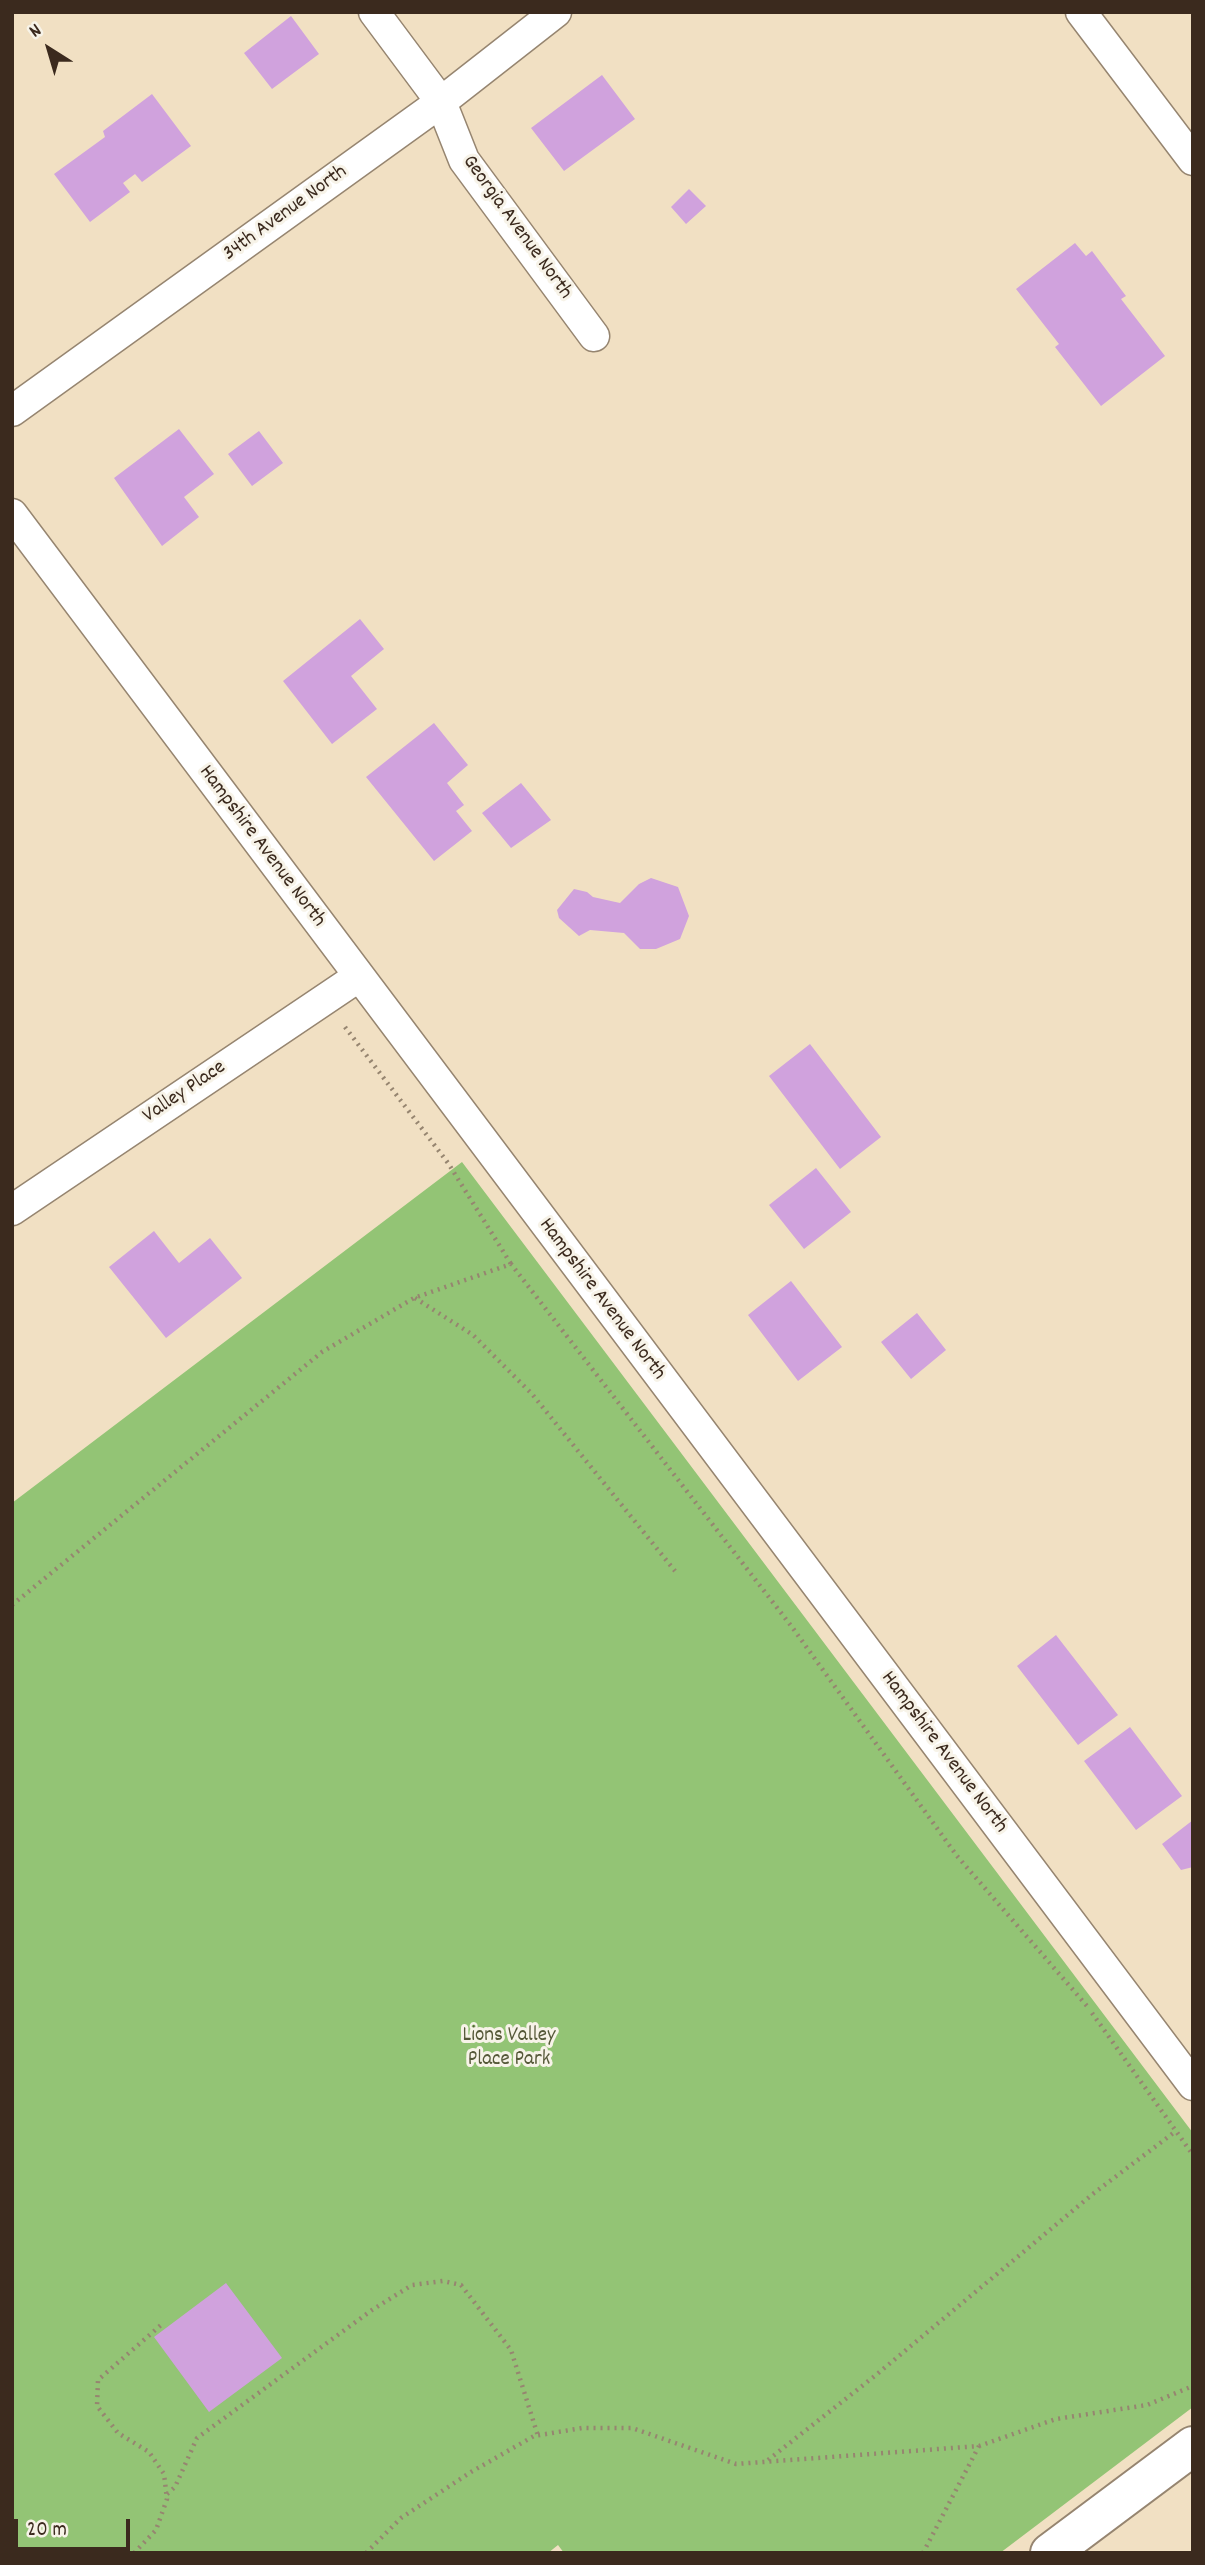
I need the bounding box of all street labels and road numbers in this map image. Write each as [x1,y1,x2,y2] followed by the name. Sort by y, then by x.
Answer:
[455,151,577,305] street label: Georgia Avenue North
[219,160,353,268] street label: 34th Avenue North
[192,761,330,933] street label: Hampshire Avenue North
[139,1056,231,1130] street label: Valley Place
[532,1214,670,1386] street label: Hampshire Avenue North
[874,1667,1012,1839] street label: Hampshire Avenue North

